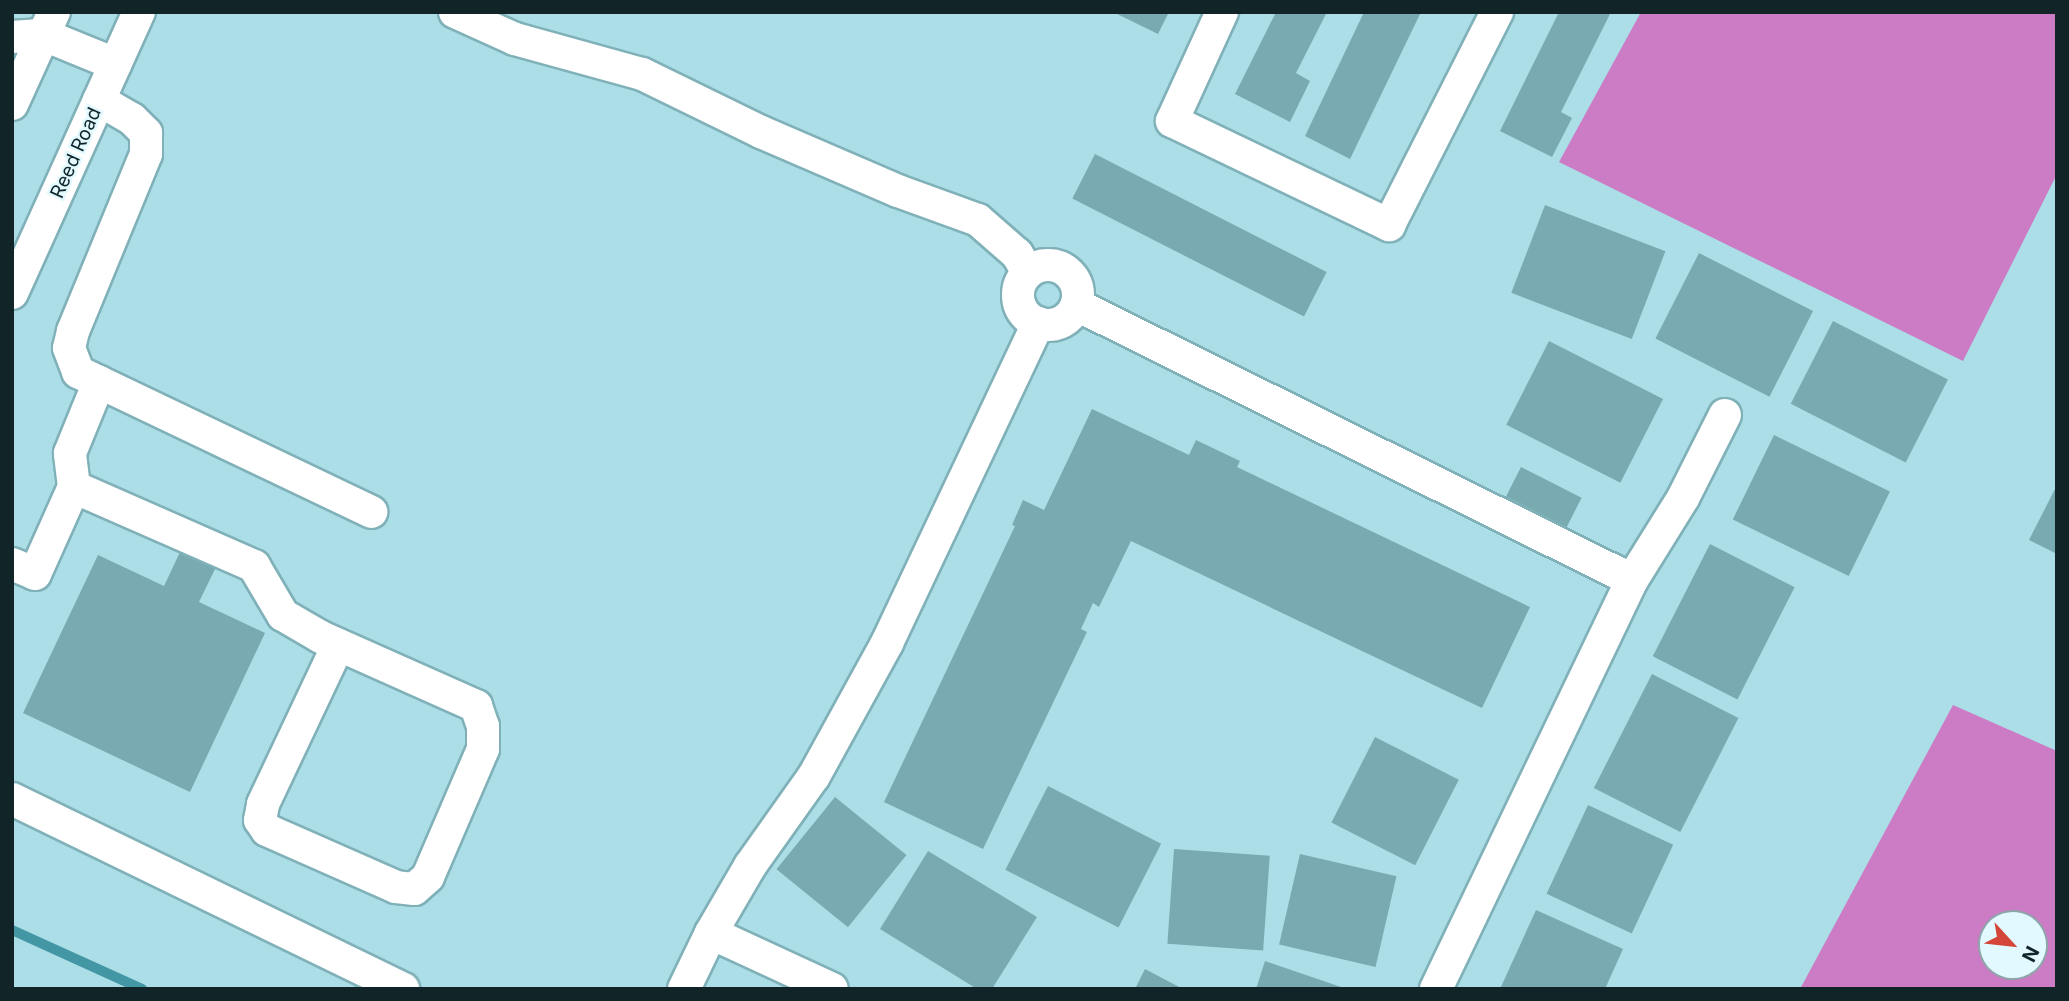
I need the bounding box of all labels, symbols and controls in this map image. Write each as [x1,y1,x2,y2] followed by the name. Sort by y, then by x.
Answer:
[46,104,106,202] street label: Reed Road
[1978,910,2048,980] north arrow
[2017,942,2044,966] text: N

